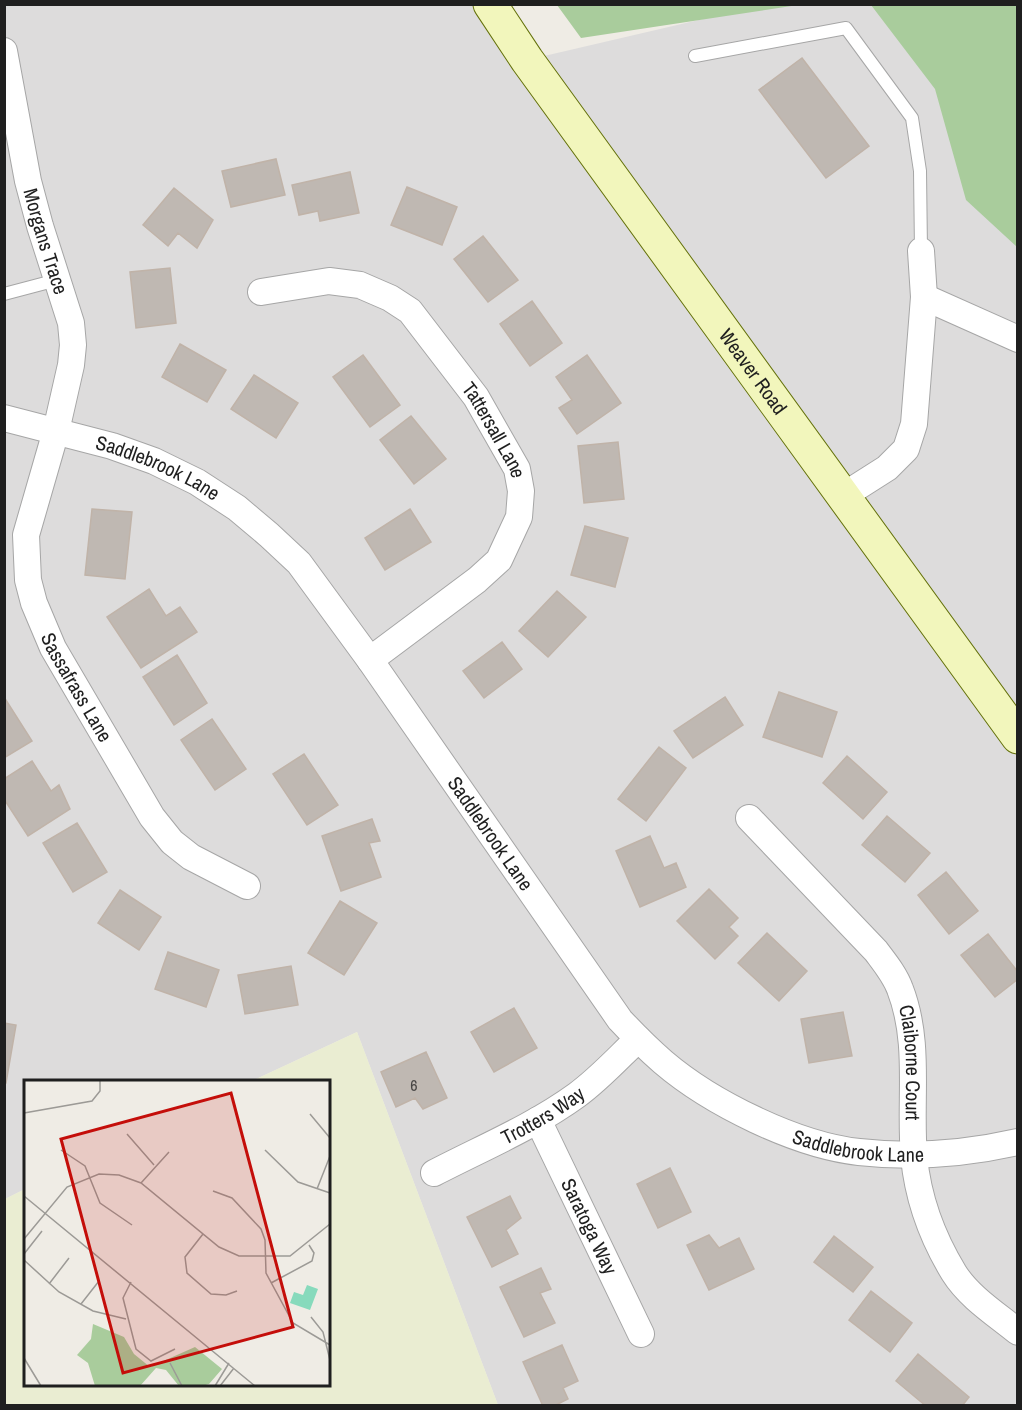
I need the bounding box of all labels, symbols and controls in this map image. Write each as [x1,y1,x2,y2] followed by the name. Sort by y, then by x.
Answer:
[18,185,75,298] street label: Morgans Trace
[713,323,794,420] street label: Weaver Road
[456,376,532,480] street label: Tattersall Lane
[93,428,225,506] street label: Saddlebrook Lane
[35,628,119,747] street label: Sassafrass Lane
[442,771,540,896] street label: Saddlebrook Lane
[893,1002,927,1121] street label: Claiborne Court
[410,1074,418,1096] house number: 6
[24,1080,330,1386] inset map
[496,1080,590,1150] street label: Trotters Way
[789,1122,924,1168] street label: Saddlebrook Lane
[555,1174,625,1279] street label: Saratoga Way

